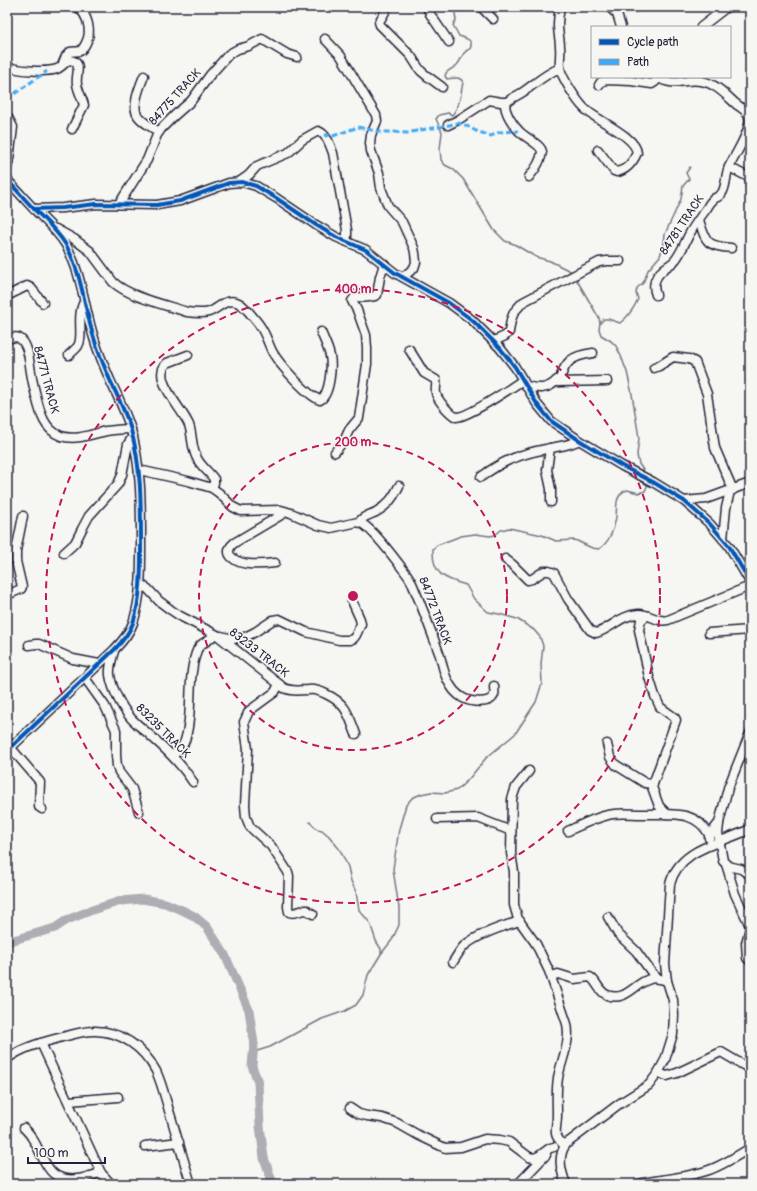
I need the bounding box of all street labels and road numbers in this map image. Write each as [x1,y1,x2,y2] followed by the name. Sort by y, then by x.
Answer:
[146,66,204,128] street label: 84775 TRACK
[657,192,707,258] street label: 84781 TRACK
[30,345,62,415] street label: 84771 TRACK
[415,575,455,647] street label: 84772 TRACK
[226,625,292,681] street label: 83233 TRACK
[133,701,193,761] street label: 83235 TRACK

